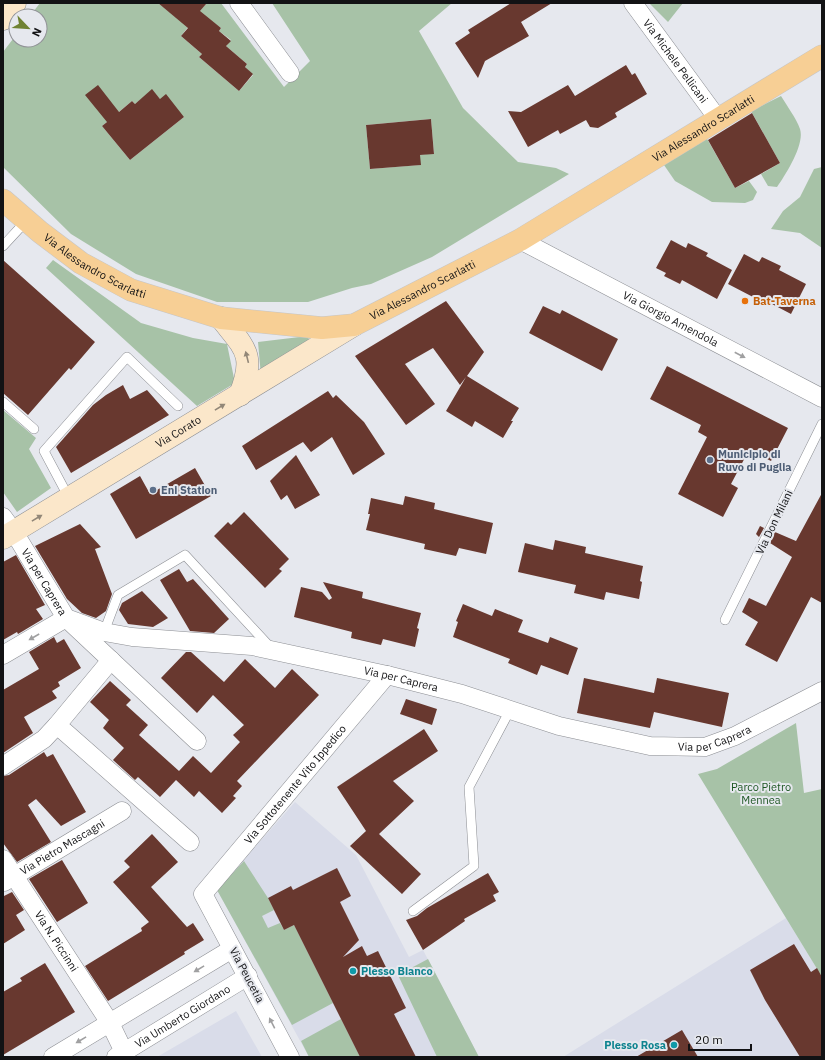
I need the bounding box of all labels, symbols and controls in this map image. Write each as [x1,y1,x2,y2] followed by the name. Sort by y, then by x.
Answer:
[8,8,48,48] north arrow
[640,16,711,106] street label: Via Michele Pellicani
[29,26,45,39] text: N
[650,92,757,165] street label: Via Alessandro Scarlatti
[41,230,148,301] street label: Via Alessandro Scarlatti
[367,257,478,323] street label: Via Alessandro Scarlatti
[620,288,721,350] street label: Via Giorgio Amendola
[753,294,816,308] place label: Bat-Taverna
[740,296,750,306] marker: Bat-Taverna
[243,351,249,364] one-way arrow
[734,352,746,358] one-way arrow
[214,403,226,410] one-way arrow
[153,412,204,451] street label: Via Corato
[718,447,792,474] place label: Municipio di Ruvo di Puglia
[705,455,715,465] marker: Municipio di Ruvo di Puglia
[161,483,217,497] place label: Eni Station
[148,485,158,495] marker: Eni Station
[752,488,796,556] street label: Via Don Milani
[31,514,42,521] one-way arrow
[19,546,70,618] street label: Via per Caprera
[29,633,40,640] one-way arrow
[363,663,440,695] street label: Via per Caprera
[241,722,349,847] street label: Via Sottotenente Vito Ippedico
[678,722,753,755] street label: Via per Caprera
[731,780,791,807] park label: Parco Pietro Mennea
[17,816,107,878] street label: Via Pietro Mascagni
[32,908,81,974] street label: Via N. Piccinni
[227,945,267,1005] street label: Via Peucetia
[361,964,433,978] place label: Plesso Bianco
[193,965,205,972] one-way arrow
[348,966,358,976] marker: Plesso Bianco
[132,982,233,1051] street label: Via Umberto Giordano
[269,1017,275,1028] one-way arrow
[689,1026,751,1052] scale bar
[695,1032,723,1047] text: 20 m
[76,1036,86,1044] one-way arrow
[604,1038,666,1052] place label: Plesso Rosa
[669,1040,679,1050] marker: Plesso Rosa

